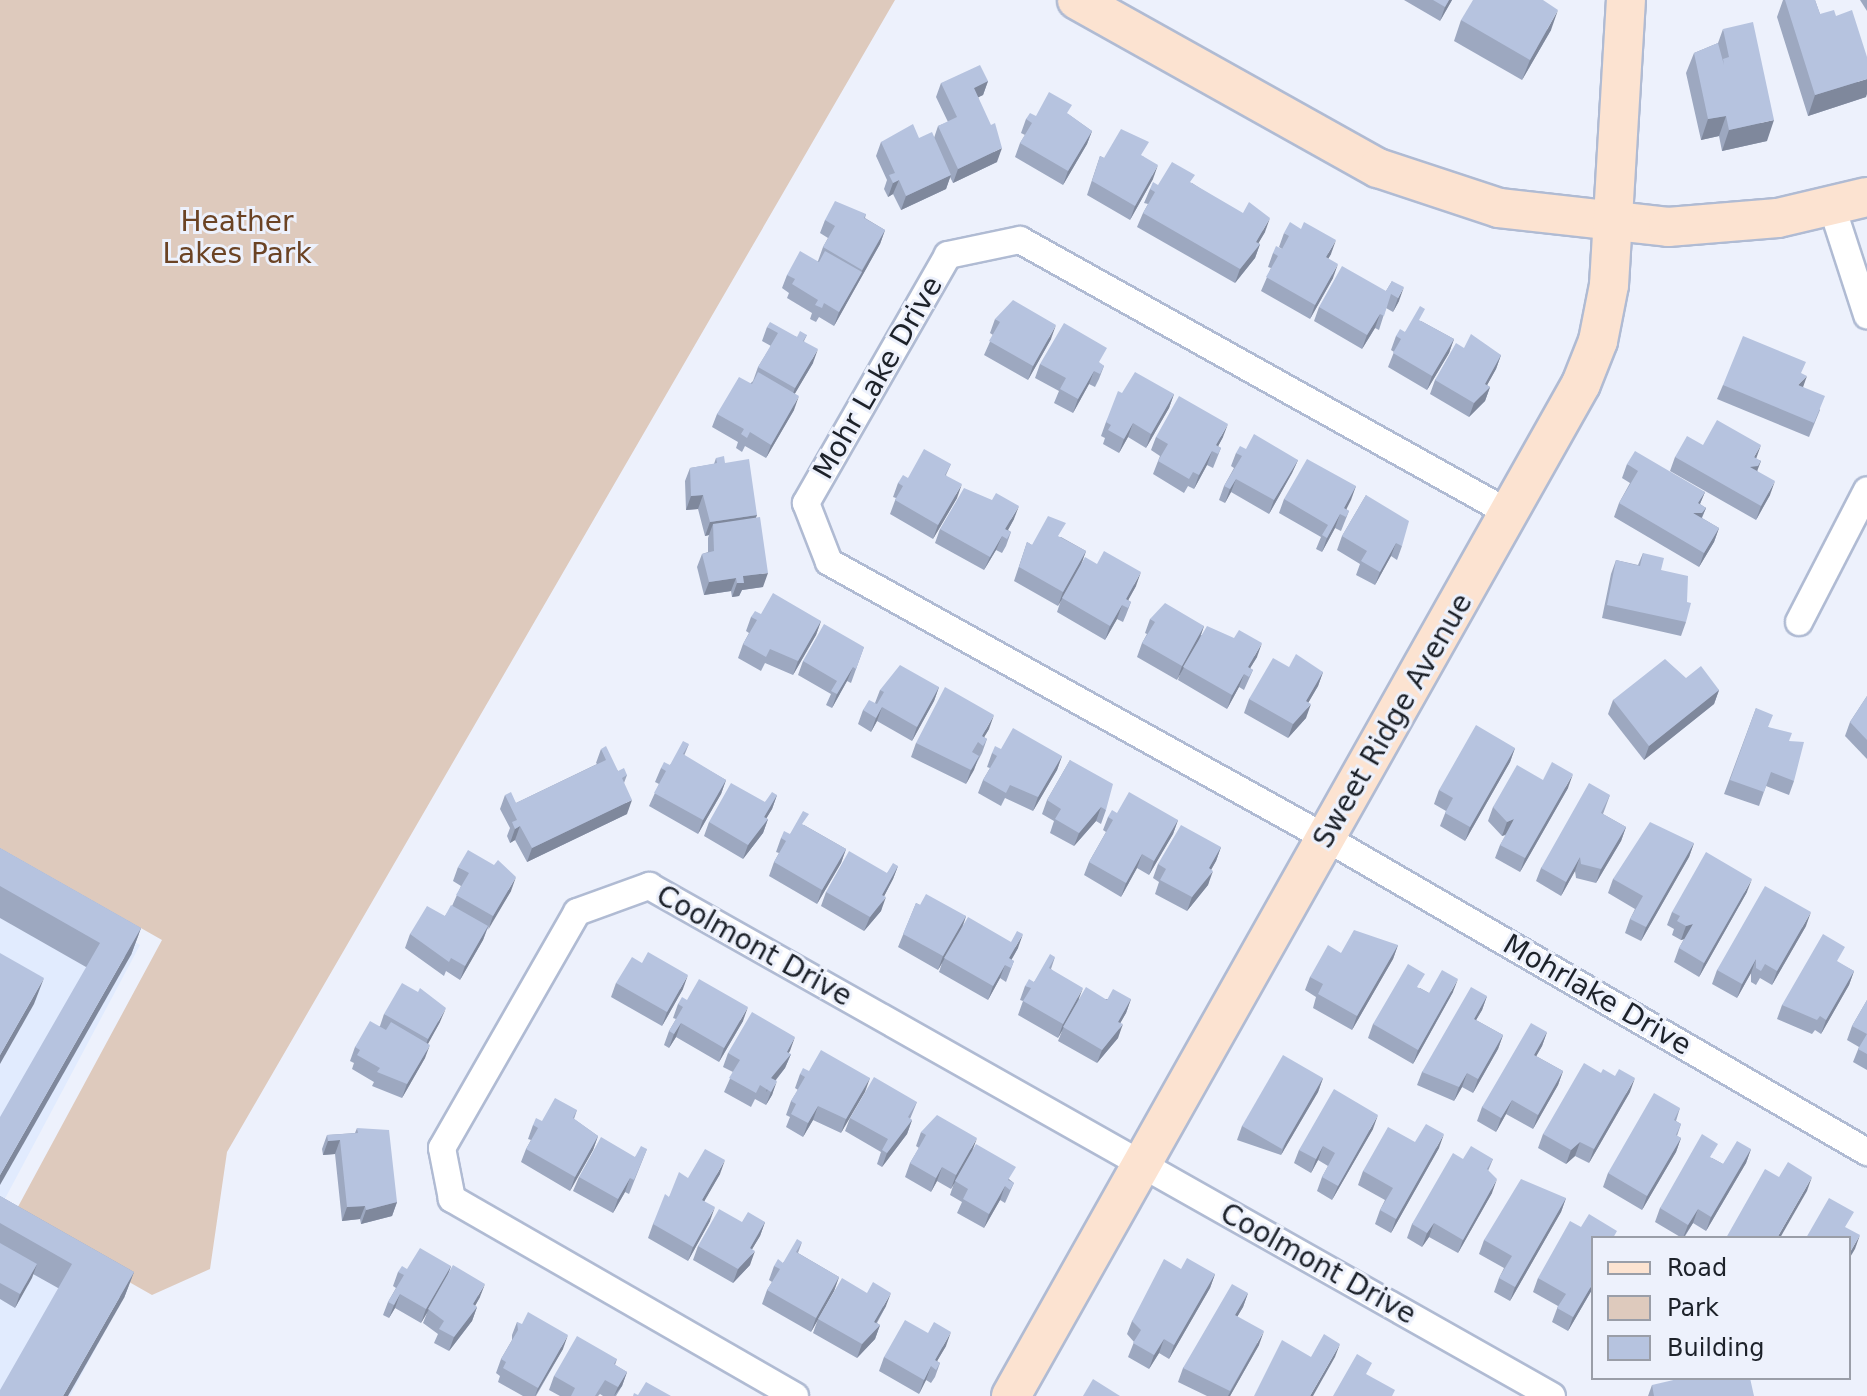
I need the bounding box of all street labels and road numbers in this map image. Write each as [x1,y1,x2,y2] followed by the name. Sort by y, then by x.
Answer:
[806,271,950,485] street label: Mohr Lake Drive
[1306,588,1480,854] street label: Sweet Ridge Avenue
[650,878,858,1014] street label: Coolmont Drive
[1497,928,1697,1062] street label: Mohrlake Drive
[1214,1196,1422,1332] street label: Coolmont Drive

